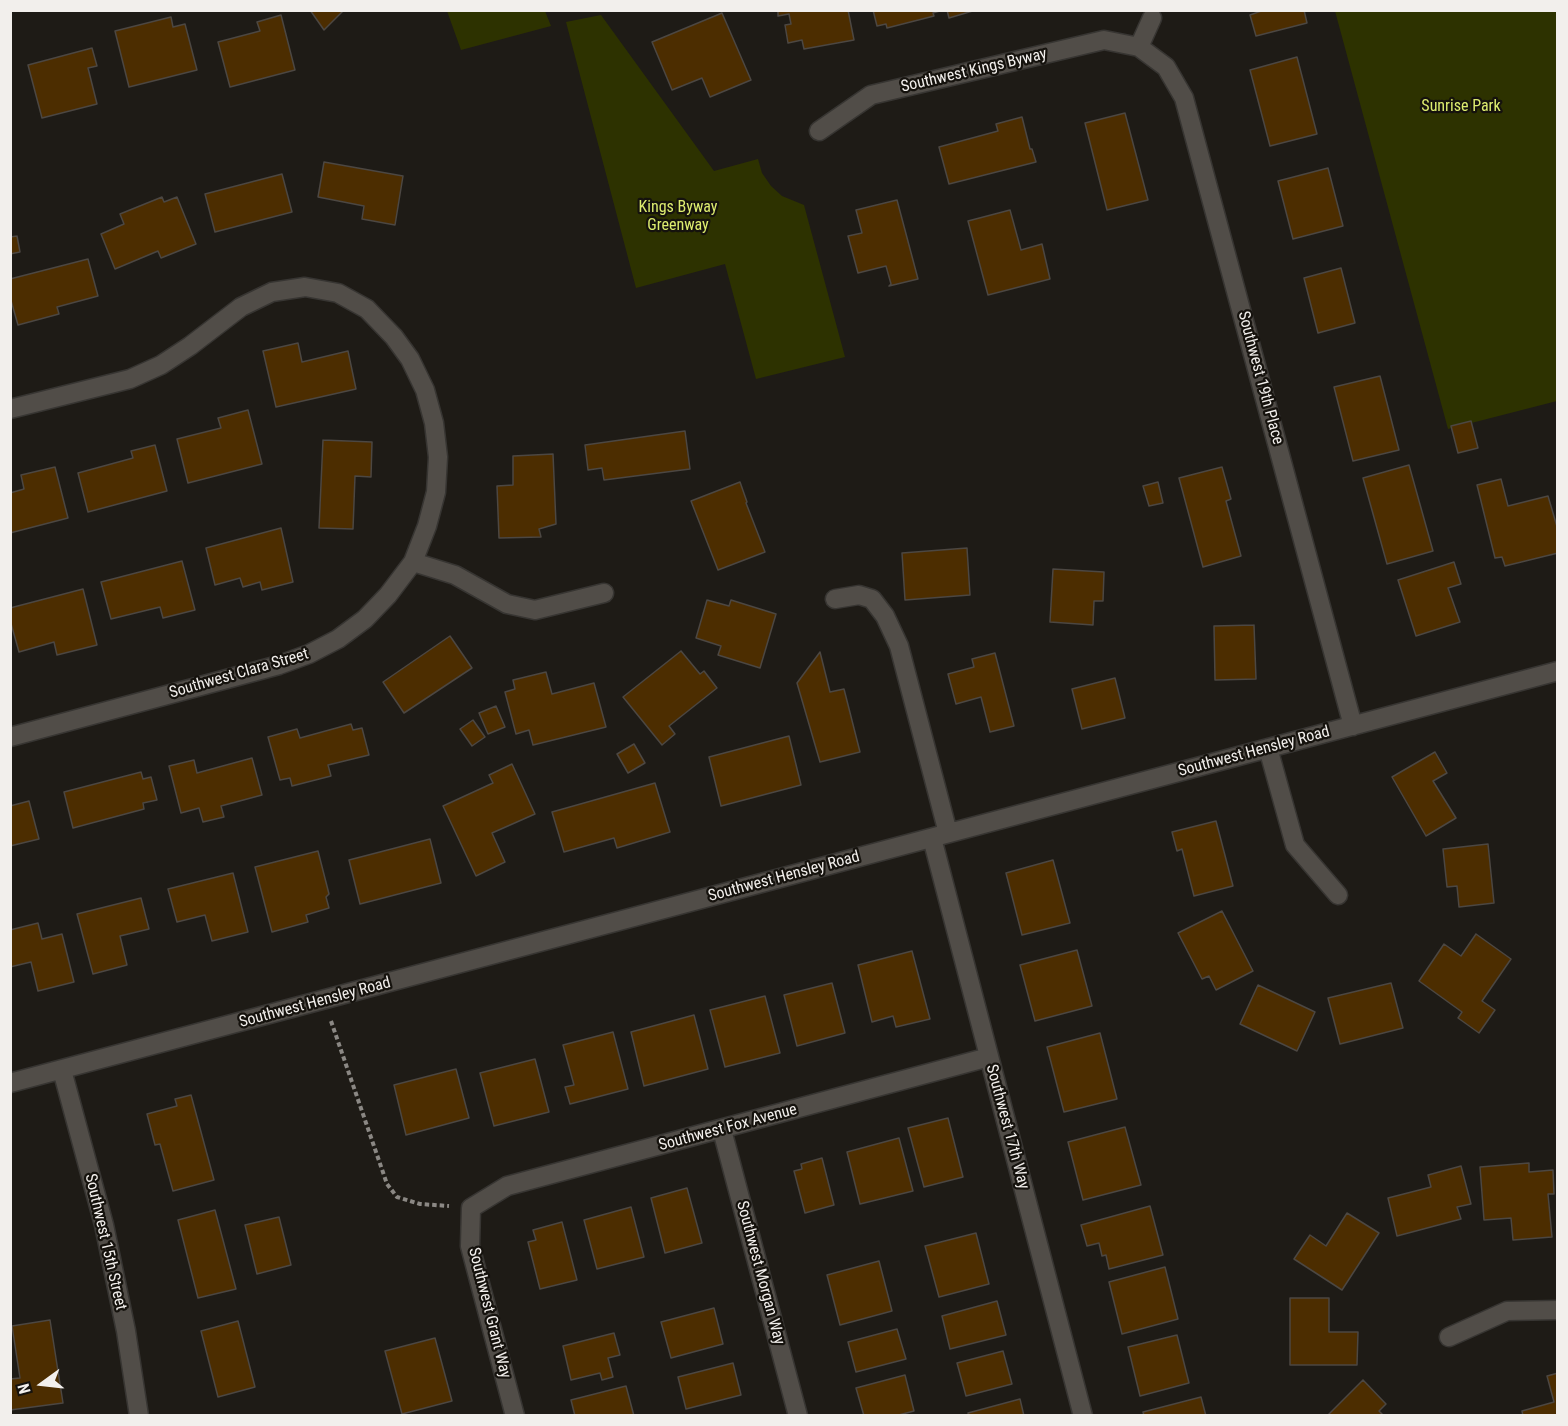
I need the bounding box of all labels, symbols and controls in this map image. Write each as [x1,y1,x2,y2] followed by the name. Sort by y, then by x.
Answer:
[899,45,1049,97] street label: Southwest Kings Byway
[1421,97,1501,117] park label: Sunrise Park
[638,198,718,236] park label: Kings Byway Greenway
[1233,309,1287,447] street label: Southwest 19th Place
[167,645,311,703] street label: Southwest Clara Street
[1176,723,1332,781] street label: Southwest Hensley Road
[706,848,862,906] street label: Southwest Hensley Road
[237,974,393,1032] street label: Southwest Hensley Road
[981,1063,1033,1191] street label: Southwest 17th Way
[657,1100,799,1156] street label: Southwest Fox Avenue
[80,1172,130,1312] street label: Southwest 15th Street
[732,1199,788,1347] street label: Southwest Morgan Way
[463,1246,515,1380] street label: Southwest Grant Way
[12,1354,72,1414] north arrow
[14,1382,35,1396] text: N

